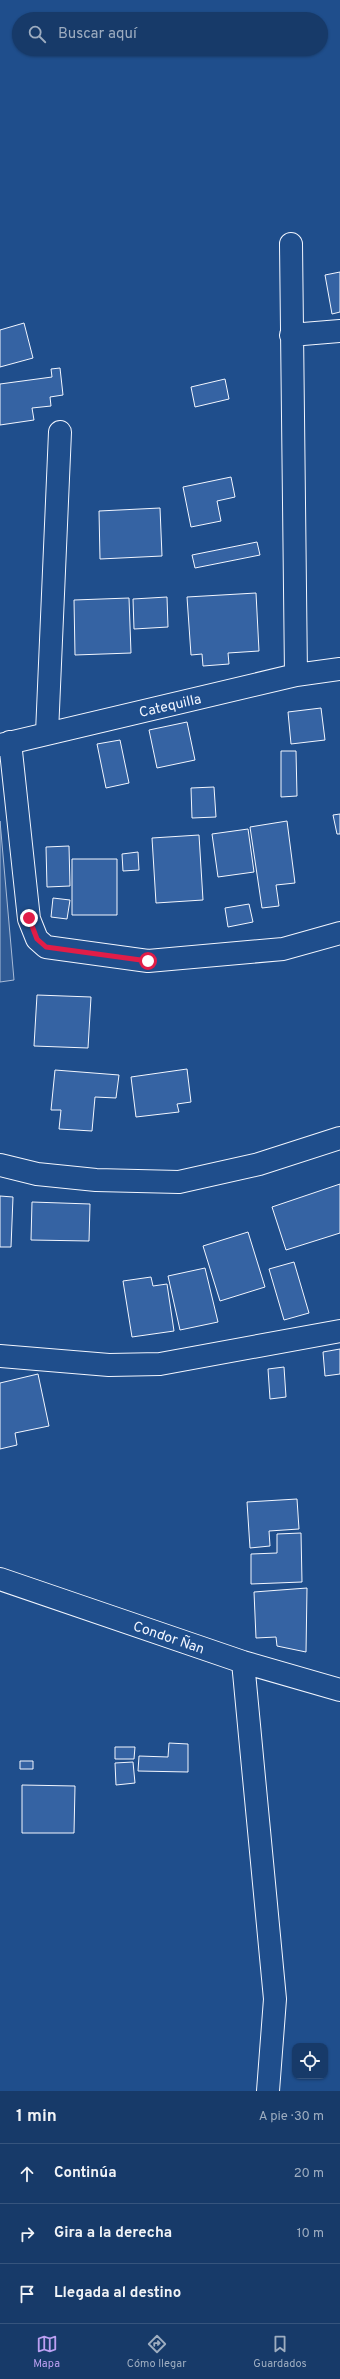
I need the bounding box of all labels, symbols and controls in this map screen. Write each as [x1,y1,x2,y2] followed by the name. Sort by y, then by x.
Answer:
[12,12,328,56] search box
[26,23,48,45] icon: search
[58,25,137,44] text: Buscar aquí
[138,691,203,722] street label: Catequilla
[20,909,38,927] route end
[139,952,157,970] route start
[131,1618,206,1659] street label: Condor Ñan
[292,2043,328,2079] map controls
[292,2043,328,2079] button: locate
[16,2106,57,2128] text: 1 min
[259,2109,324,2125] text: A pie · 30 m
[16,2163,38,2185] icon: ahead
[54,2164,116,2183] text: Continúa
[294,2166,324,2182] text: 20 m
[16,2223,38,2245] icon: right
[54,2224,172,2243] text: Gira a la derecha
[297,2226,324,2242] text: 10 m
[16,2283,38,2305] icon: arrive
[54,2284,181,2303] text: Llegada al destino
[33,2333,60,2371] tab: Mapa
[127,2333,187,2371] tab: Cómo llegar
[253,2333,307,2371] tab: Guardados

